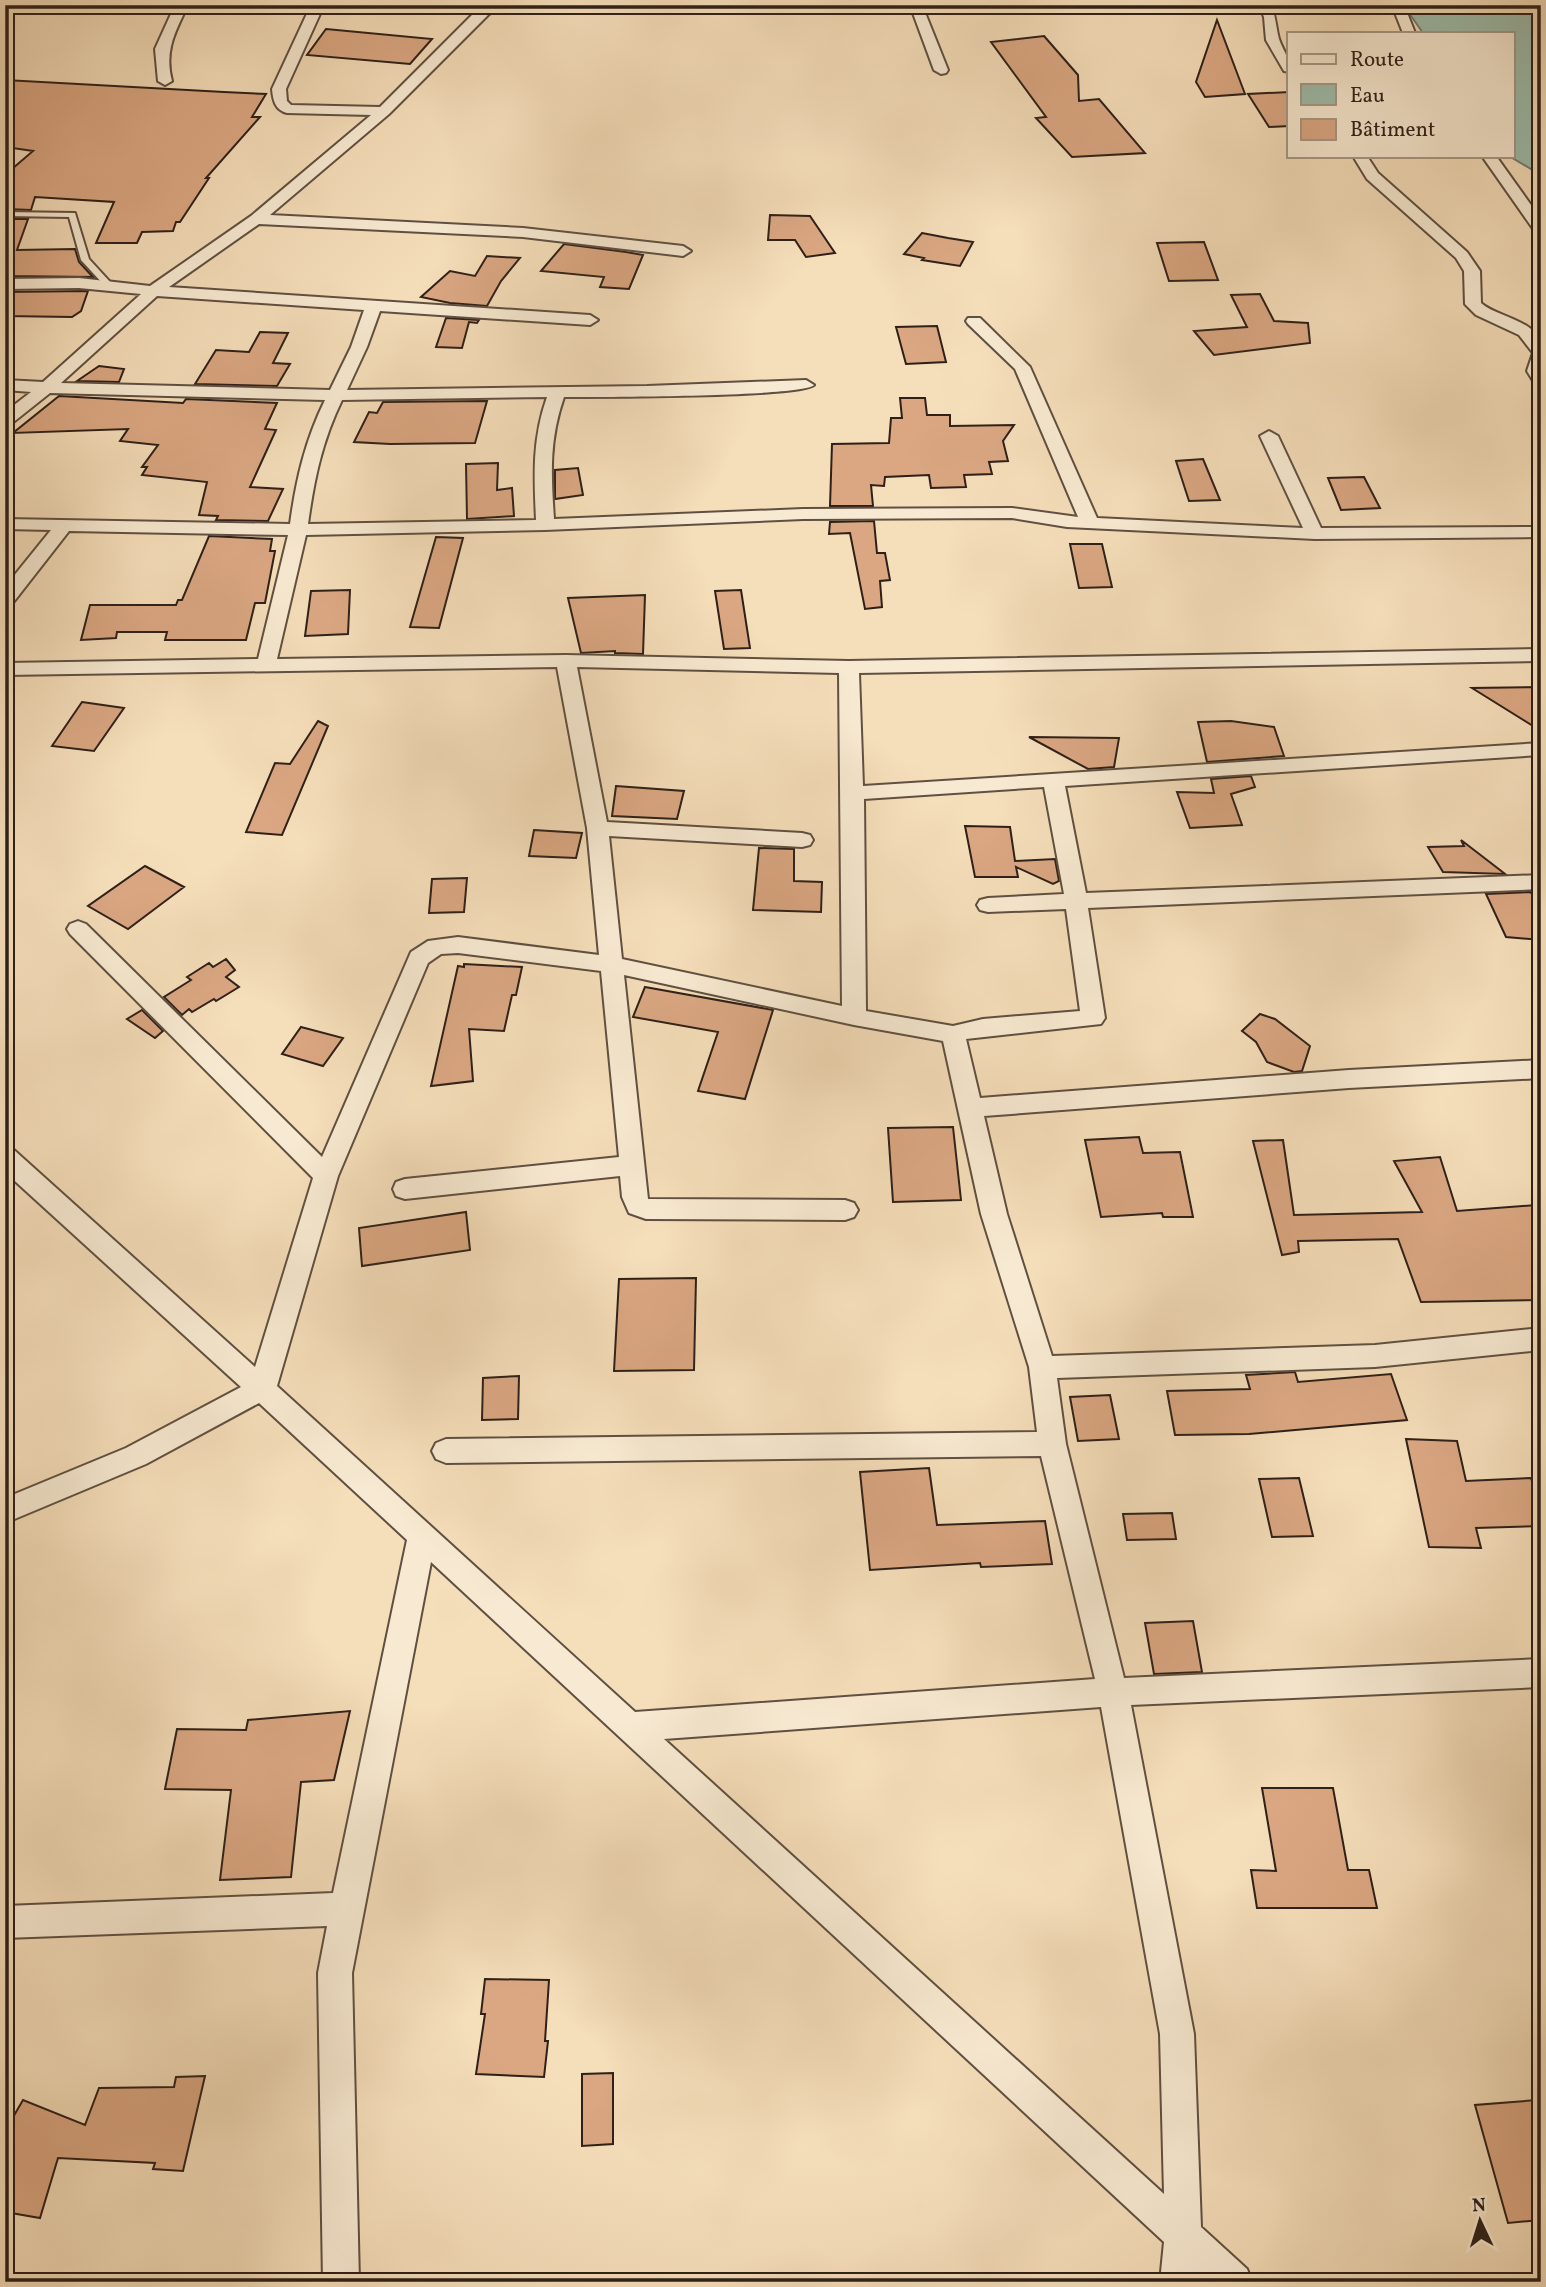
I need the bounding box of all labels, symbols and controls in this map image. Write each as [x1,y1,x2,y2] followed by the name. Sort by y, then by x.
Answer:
[1287,32,1514,158] legend
[1350,46,1404,75] text: Route
[1350,82,1385,111] text: Eau
[1350,116,1435,145] text: Bâtiment
[1444,2186,1514,2256] north arrow
[1471,2193,1487,2219] text: N

